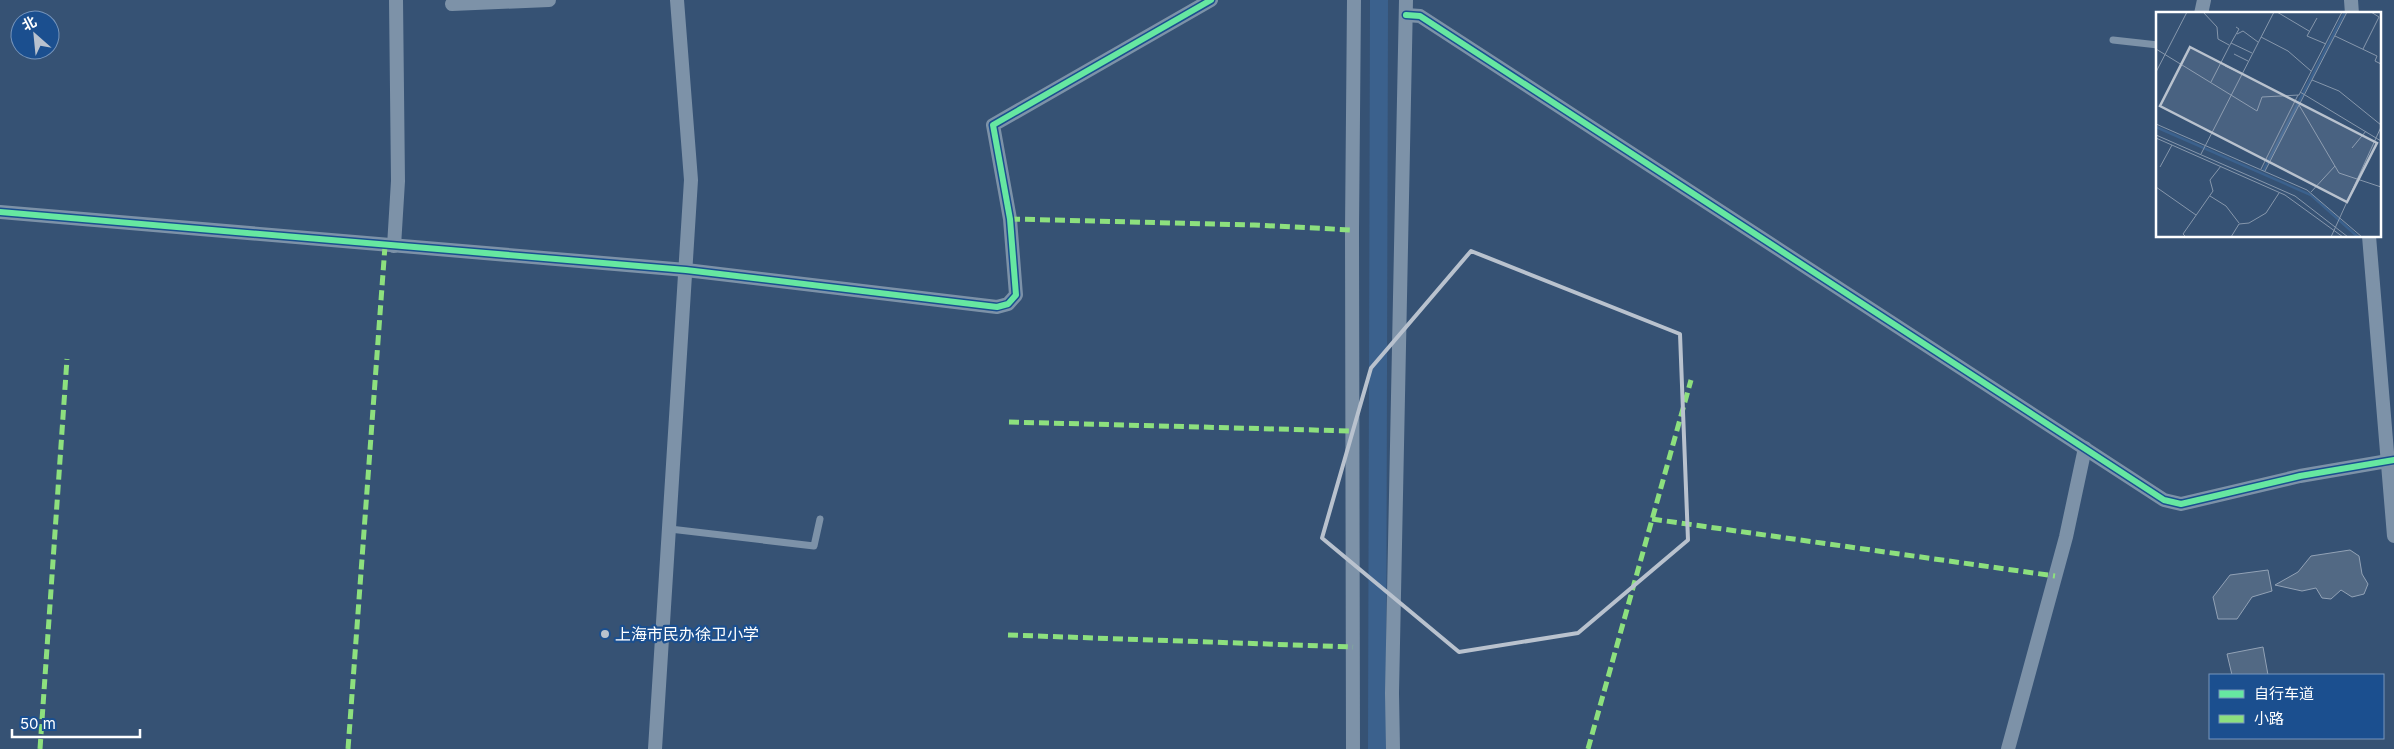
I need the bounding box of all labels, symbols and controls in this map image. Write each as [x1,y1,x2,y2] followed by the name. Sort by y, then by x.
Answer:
[10,10,60,60] north arrow
[19,12,39,34] text: 北
[2156,12,2382,238] inset map
[615,624,759,644] place label: 上海市民办徐卫小学
[599,628,611,640] marker: 上海市民办徐卫小学
[2209,674,2384,739] legend
[2254,684,2314,703] text: 自行车道
[12,706,140,738] scale bar
[2254,709,2284,728] text: 小路
[20,714,56,733] text: 50 m

